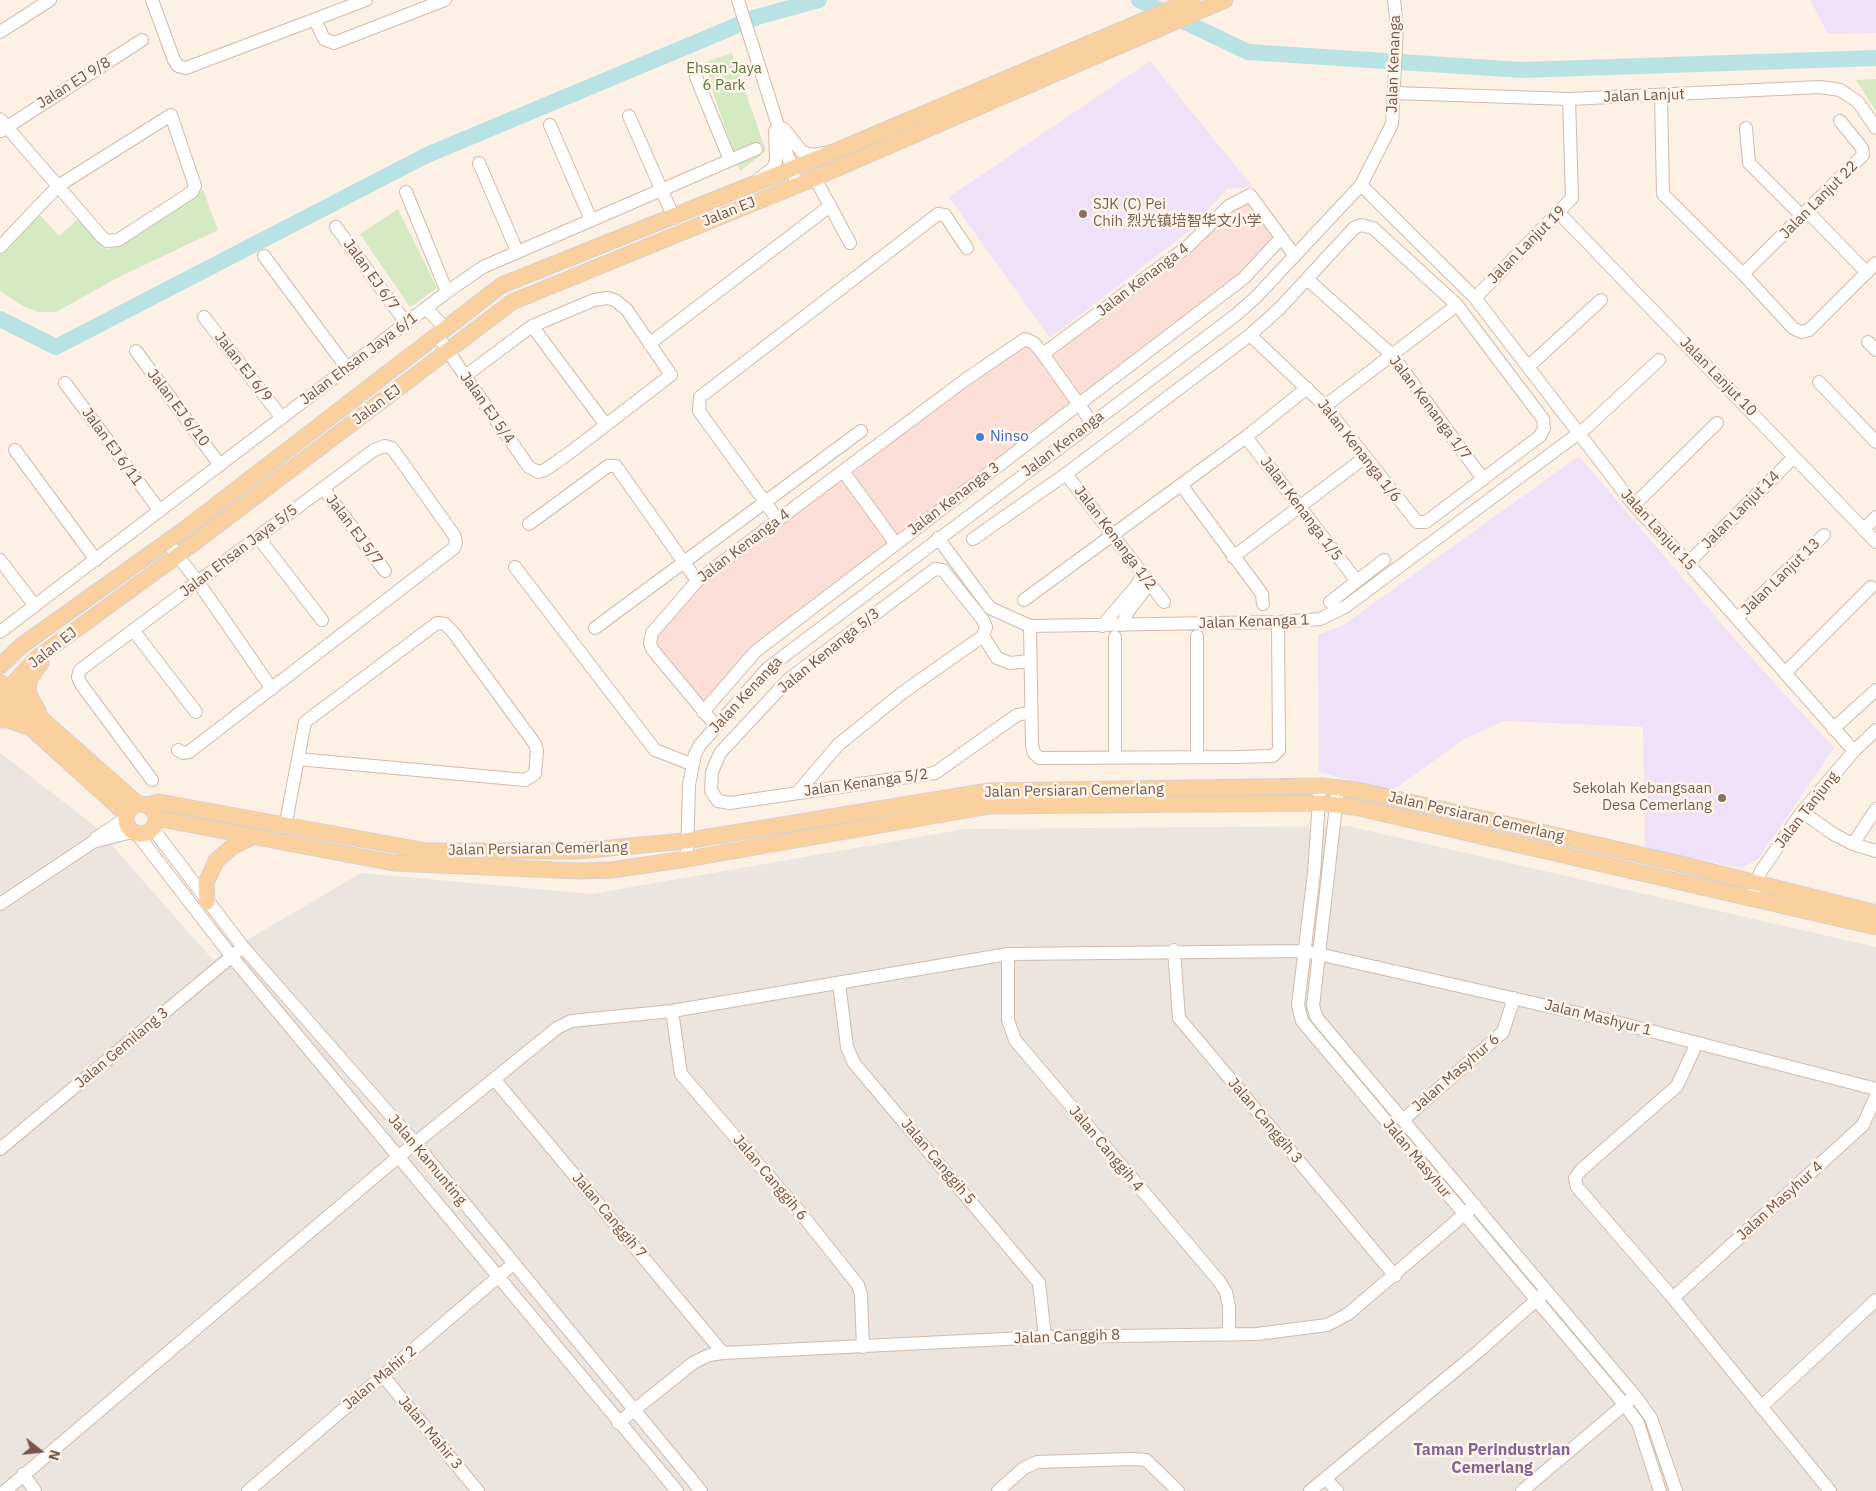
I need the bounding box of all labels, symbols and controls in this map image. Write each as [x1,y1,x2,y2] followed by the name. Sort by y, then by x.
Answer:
[1383,15,1405,113] street label: Jalan Kenanga
[34,53,114,113] street label: Jalan EJ 9/8
[686,60,762,95] park label: Ehsan Jaya 6 Park
[1603,86,1685,106] street label: Jalan Lanjut
[1776,157,1862,243] street label: Jalan Lanjut 22
[700,193,758,231] street label: Jalan EJ
[1093,196,1262,231] place label: SJK (C) Pei Chih 烈光镇培智华文小学
[1484,202,1570,288] street label: Jalan Lanjut 19
[1077,208,1089,220] marker: SJK (C) Pei Chih 烈光镇培智华文小学
[339,236,403,314] street label: Jalan EJ 6/7
[1093,240,1193,320] street label: Jalan Kenanga 4
[297,309,421,409] street label: Jalan Ehsan Jaya 6/1
[210,329,276,405] street label: Jalan EJ 6/9
[1676,334,1760,420] street label: Jalan Lanjut 10
[1385,353,1475,463] street label: Jalan Kenanga 1/7
[143,366,213,450] street label: Jalan EJ 6/10
[456,369,518,447] street label: Jalan EJ 5/4
[349,381,405,429] street label: Jalan EJ
[1313,396,1405,506] street label: Jalan Kenanga 1/6
[78,404,146,490] street label: Jalan EJ 6/11
[1018,407,1108,481] street label: Jalan Kenanga
[990,428,1029,446] place label: Ninso
[974,431,986,443] marker: Ninso
[1256,454,1346,564] street label: Jalan Kenanga 1/5
[904,459,1004,539] street label: Jalan Kenanga 3
[1698,467,1784,553] street label: Jalan Lanjut 14
[1070,483,1160,593] street label: Jalan Kenanga 1/2
[1617,486,1699,574] street label: Jalan Lanjut 15
[322,491,386,569] street label: Jalan EJ 5/7
[177,501,301,601] street label: Jalan Ehsan Jaya 5/5
[694,506,794,586] street label: Jalan Kenanga 4
[1738,535,1824,619] street label: Jalan Lanjut 13
[775,605,883,697] street label: Jalan Kenanga 5/3
[1198,611,1310,633] street label: Jalan Kenanga 1
[25,624,81,672] street label: Jalan EJ
[706,653,786,737] street label: Jalan Kenanga
[803,765,929,801] street label: Jalan Kenanga 5/2
[1771,768,1843,852] street label: Jalan Tanjung
[984,780,1164,802] street label: Jalan Persiaran Cemerlang
[1572,780,1712,815] place label: Sekolah Kebangsaan Desa Cemerlang
[1386,788,1566,846] street label: Jalan Persiaran Cemerlang
[1716,792,1728,804] marker: Sekolah Kebangsaan Desa Cemerlang
[448,838,628,860] street label: Jalan Persiaran Cemerlang
[1543,996,1653,1040] street label: Jalan Mashyur 1
[72,1004,172,1092] street label: Jalan Gemilang 3
[1409,1030,1503,1116] street label: Jalan Masyhur 6
[1224,1074,1306,1168] street label: Jalan Canggih 3
[1065,1102,1147,1196] street label: Jalan Canggih 4
[384,1111,470,1209] street label: Jalan Kamunting
[897,1115,979,1209] street label: Jalan Canggih 5
[1379,1116,1455,1202] street label: Jalan Masyhur
[729,1131,811,1225] street label: Jalan Canggih 6
[1733,1158,1827,1244] street label: Jalan Masyhur 4
[568,1169,650,1263] street label: Jalan Canggih 7
[1014,1326,1120,1348] street label: Jalan Canggih 8
[340,1342,420,1414] street label: Jalan Mahir 2
[394,1393,466,1473] street label: Jalan Mahir 3
[15,1426,65,1476] north arrow
[1414,1440,1570,1478] district label: Taman Perindustrian Cemerlang
[44,1448,64,1462] text: N

